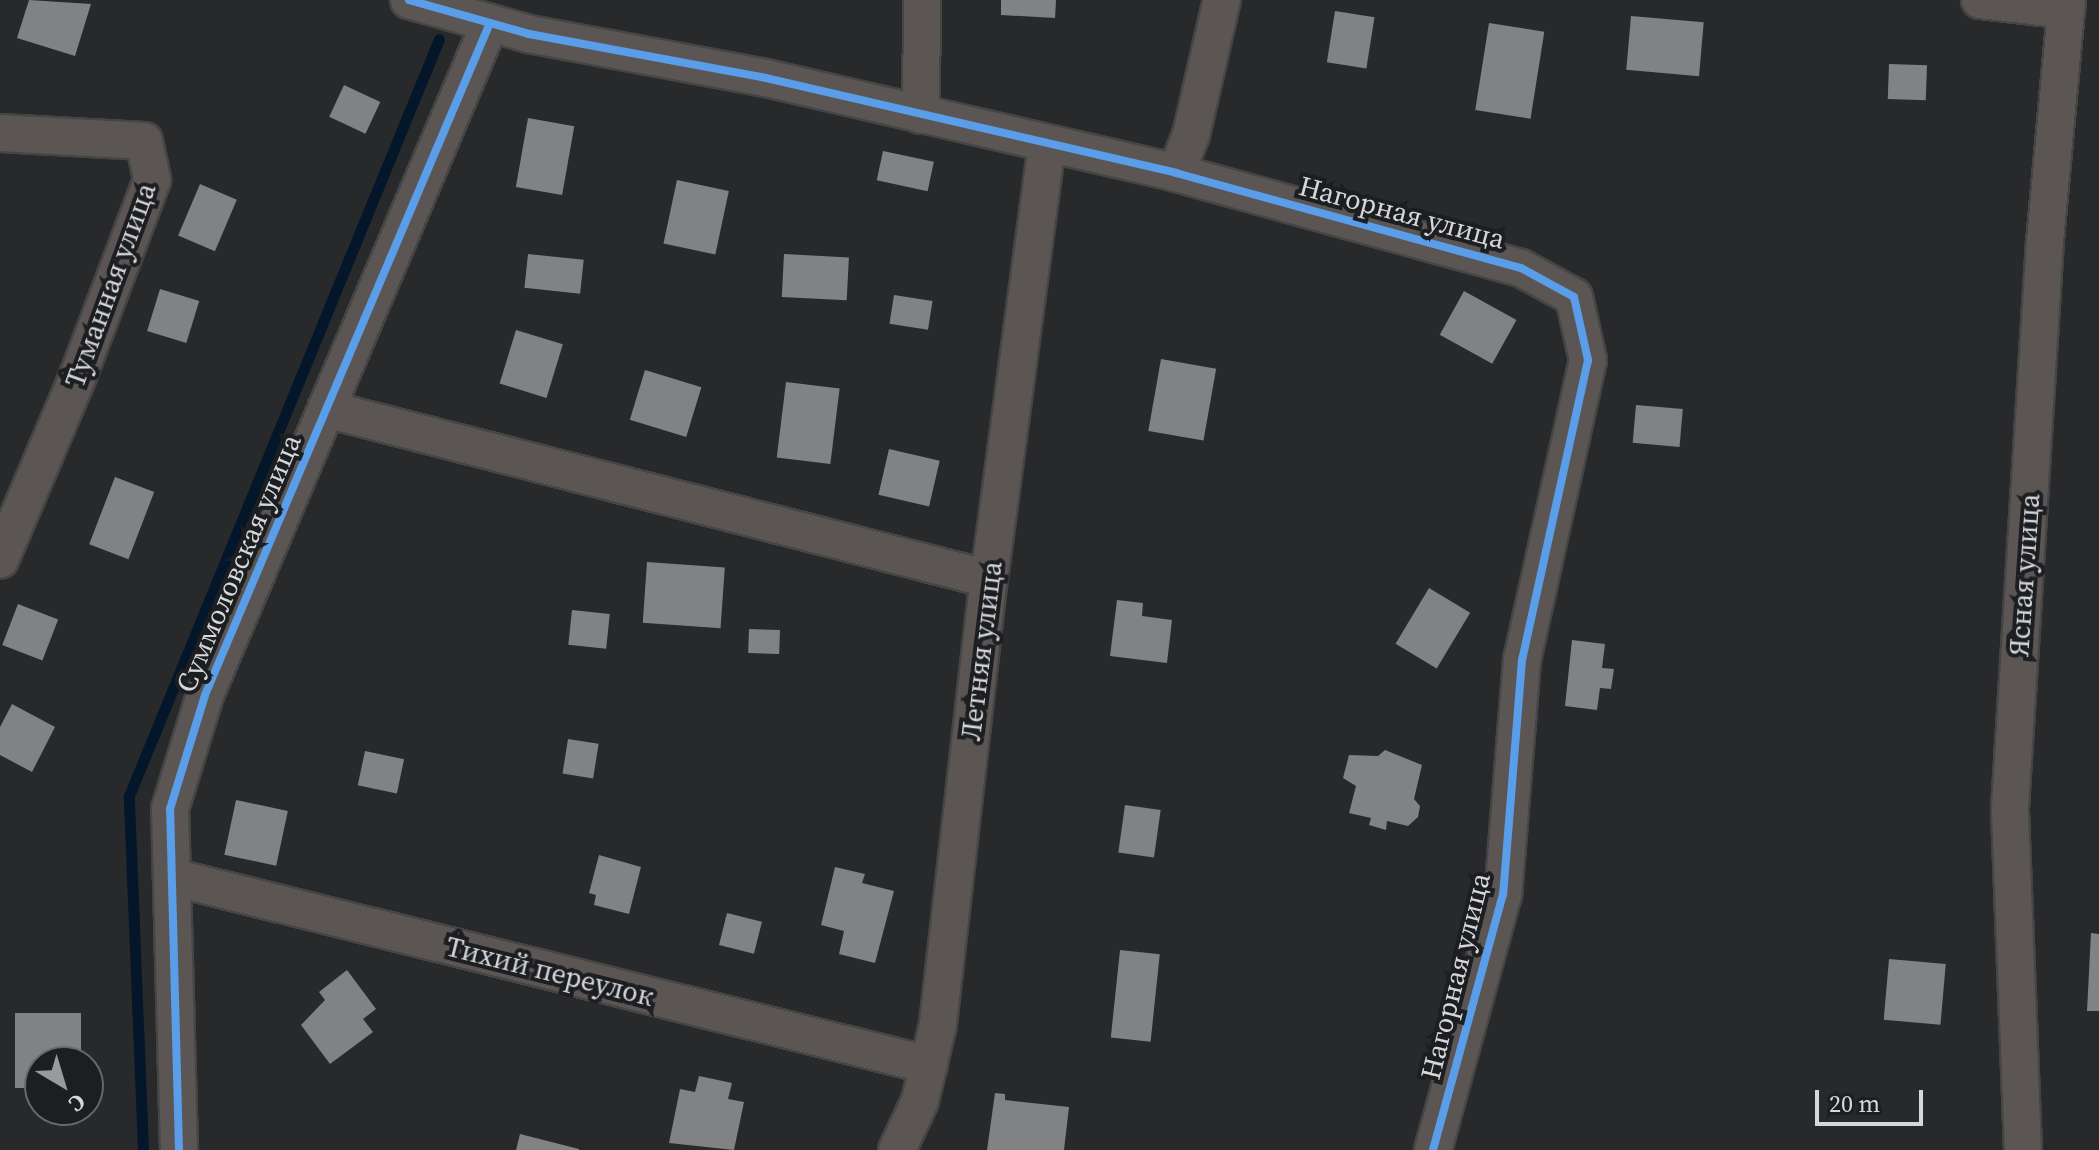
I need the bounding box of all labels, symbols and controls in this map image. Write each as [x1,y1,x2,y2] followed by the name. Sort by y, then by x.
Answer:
[1295,168,1509,256] street label: Нагорная улица
[57,178,163,392] street label: Туманная улица
[168,429,308,697] street label: Суммоловская улица
[2002,492,2046,658] street label: Ясная улица
[953,559,1009,743] street label: Летняя улица
[1413,869,1497,1083] street label: Нагорная улица
[443,929,657,1013] street label: Тихий переулок
[24,1046,104,1126] north arrow
[1819,1074,1927,1124] scale bar
[63,1087,92,1119] text: С
[1829,1087,1880,1120] text: 20 m

